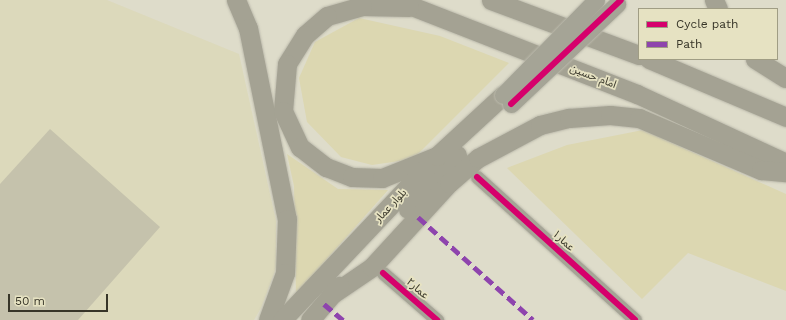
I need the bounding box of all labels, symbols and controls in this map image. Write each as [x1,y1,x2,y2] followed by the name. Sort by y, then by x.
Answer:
[638,8,778,60] legend
[676,17,738,31] text: Cycle path
[676,37,702,51] text: Path
[568,62,618,92] street label: امام حسین
[372,187,410,225] street label: بلوار عمار
[549,228,577,254] street label: عمار۱
[403,276,431,302] street label: عمار۲
[10,286,110,312] scale bar
[15,294,45,308] text: 50 m

